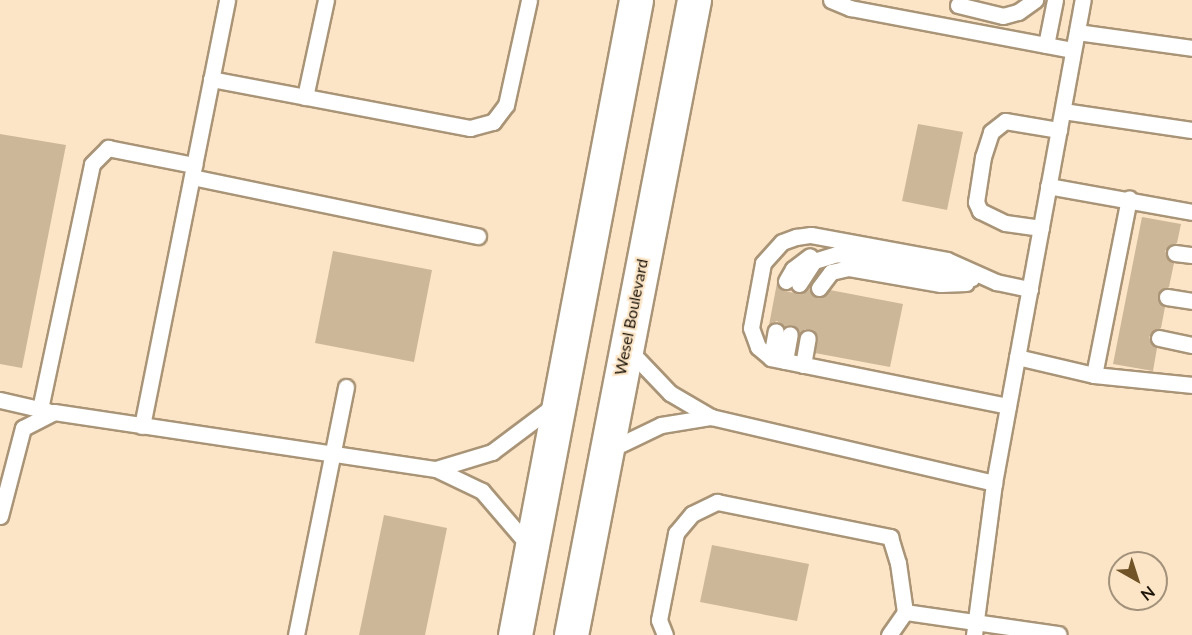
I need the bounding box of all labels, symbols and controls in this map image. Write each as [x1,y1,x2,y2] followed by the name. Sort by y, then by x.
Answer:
[610,257,652,377] street label: Wesel Boulevard
[1108,551,1168,611] north arrow
[1138,583,1159,605] text: N

